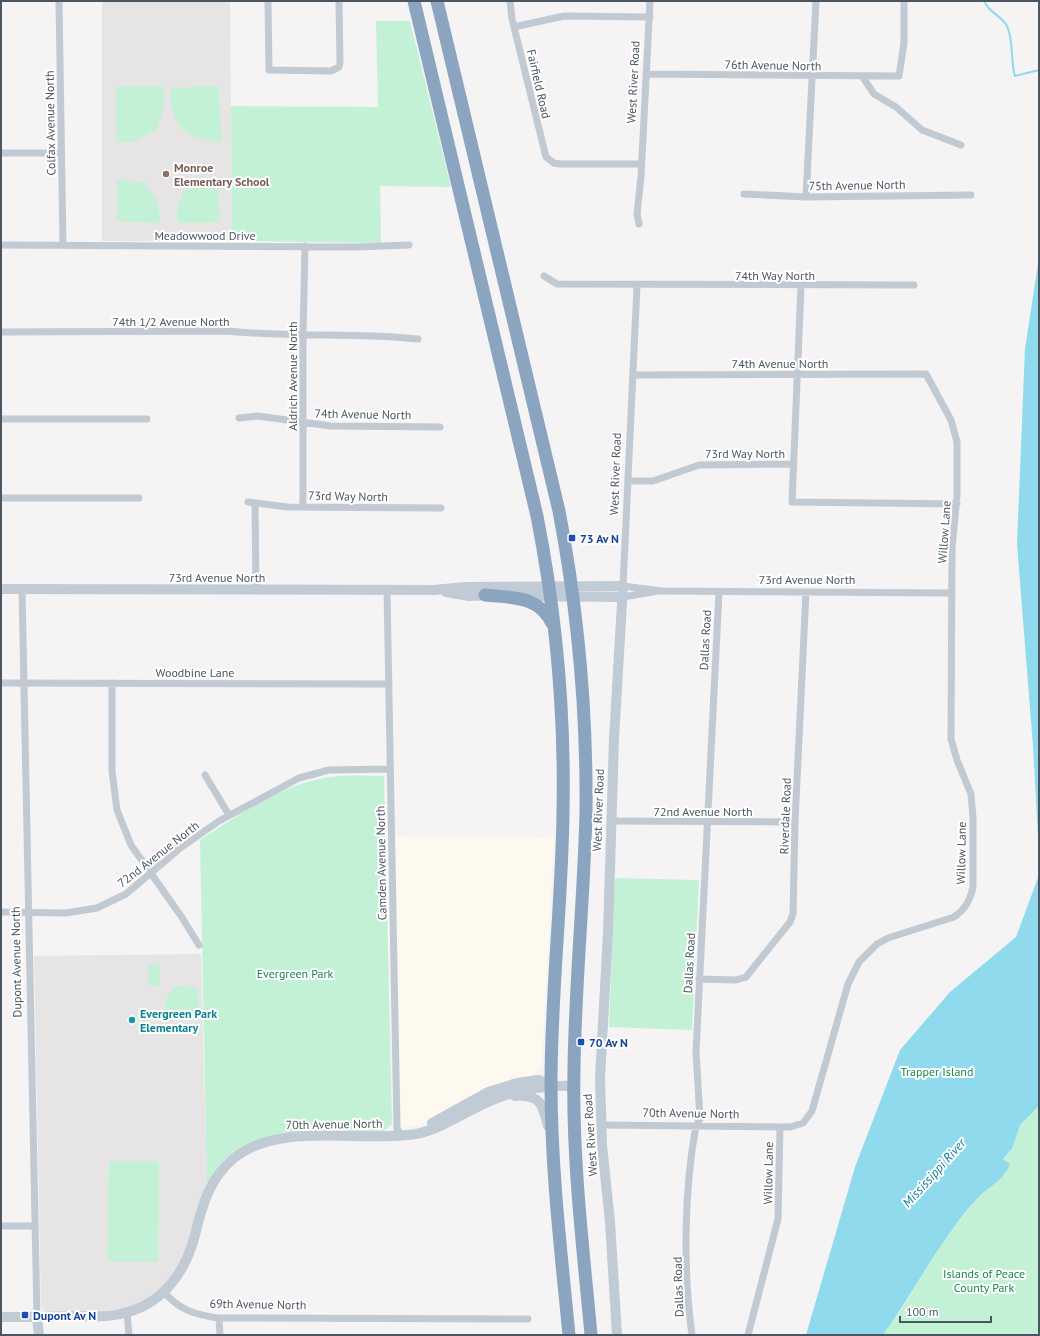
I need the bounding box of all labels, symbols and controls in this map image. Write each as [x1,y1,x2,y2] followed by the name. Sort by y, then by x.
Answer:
[623,40,643,124] street label: West River Road
[524,48,554,120] street label: Fairfield Road
[724,57,822,73] street label: 76th Avenue North
[42,70,58,176] street label: Colfax Avenue North
[174,160,270,189] place label: Monroe Elementary School
[161,169,171,179] marker: Monroe Elementary School
[808,177,906,193] street label: 75th Avenue North
[154,228,256,243] street label: Meadowwood Drive
[735,268,815,283] street label: 74th Way North
[112,314,230,329] street label: 74th 1/2 Avenue North
[285,321,300,431] street label: Aldrich Avenue North
[732,356,828,371] street label: 74th Avenue North
[314,406,412,422] street label: 74th Avenue North
[606,432,624,516] street label: West River Road
[705,446,785,461] street label: 73rd Way North
[308,488,388,504] street label: 73rd Way North
[934,500,954,564] street label: Willow Lane
[580,531,619,546] place label: 73 Av N
[567,533,577,543] marker: 73 Av N
[169,570,265,585] street label: 73rd Avenue North
[759,572,855,587] street label: 73rd Avenue North
[696,609,714,671] street label: Dallas Road
[156,665,234,680] street label: Woodbine Lane
[589,768,607,852] street label: West River Road
[776,777,794,855] street label: Riverdale Road
[653,804,753,819] street label: 72nd Avenue North
[373,806,389,920] street label: Camden Avenue North
[114,818,202,890] street label: 72nd Avenue North
[953,821,969,885] street label: Willow Lane
[8,906,24,1018] street label: Dupont Avenue North
[680,932,698,994] street label: Dallas Road
[257,966,334,981] park label: Evergreen Park
[140,1006,217,1035] place label: Evergreen Park Elementary
[127,1015,137,1025] marker: Evergreen Park Elementary
[589,1035,628,1050] place label: 70 Av N
[576,1037,586,1047] marker: 70 Av N
[901,1064,973,1079] park label: Trapper Island
[580,1093,600,1177] street label: West River Road
[642,1105,740,1121] street label: 70th Avenue North
[285,1116,383,1132] street label: 70th Avenue North
[899,1134,970,1211] water label: Mississippi River
[760,1141,776,1205] street label: Willow Lane
[669,1257,687,1317] street label: Dallas Road
[943,1266,1025,1295] park label: Islands of Peace County Park
[209,1296,307,1312] street label: 69th Avenue North
[900,1298,991,1324] scale bar
[906,1304,939,1319] text: 100 m
[33,1308,96,1323] place label: Dupont Av N
[20,1310,30,1320] marker: Dupont Av N

